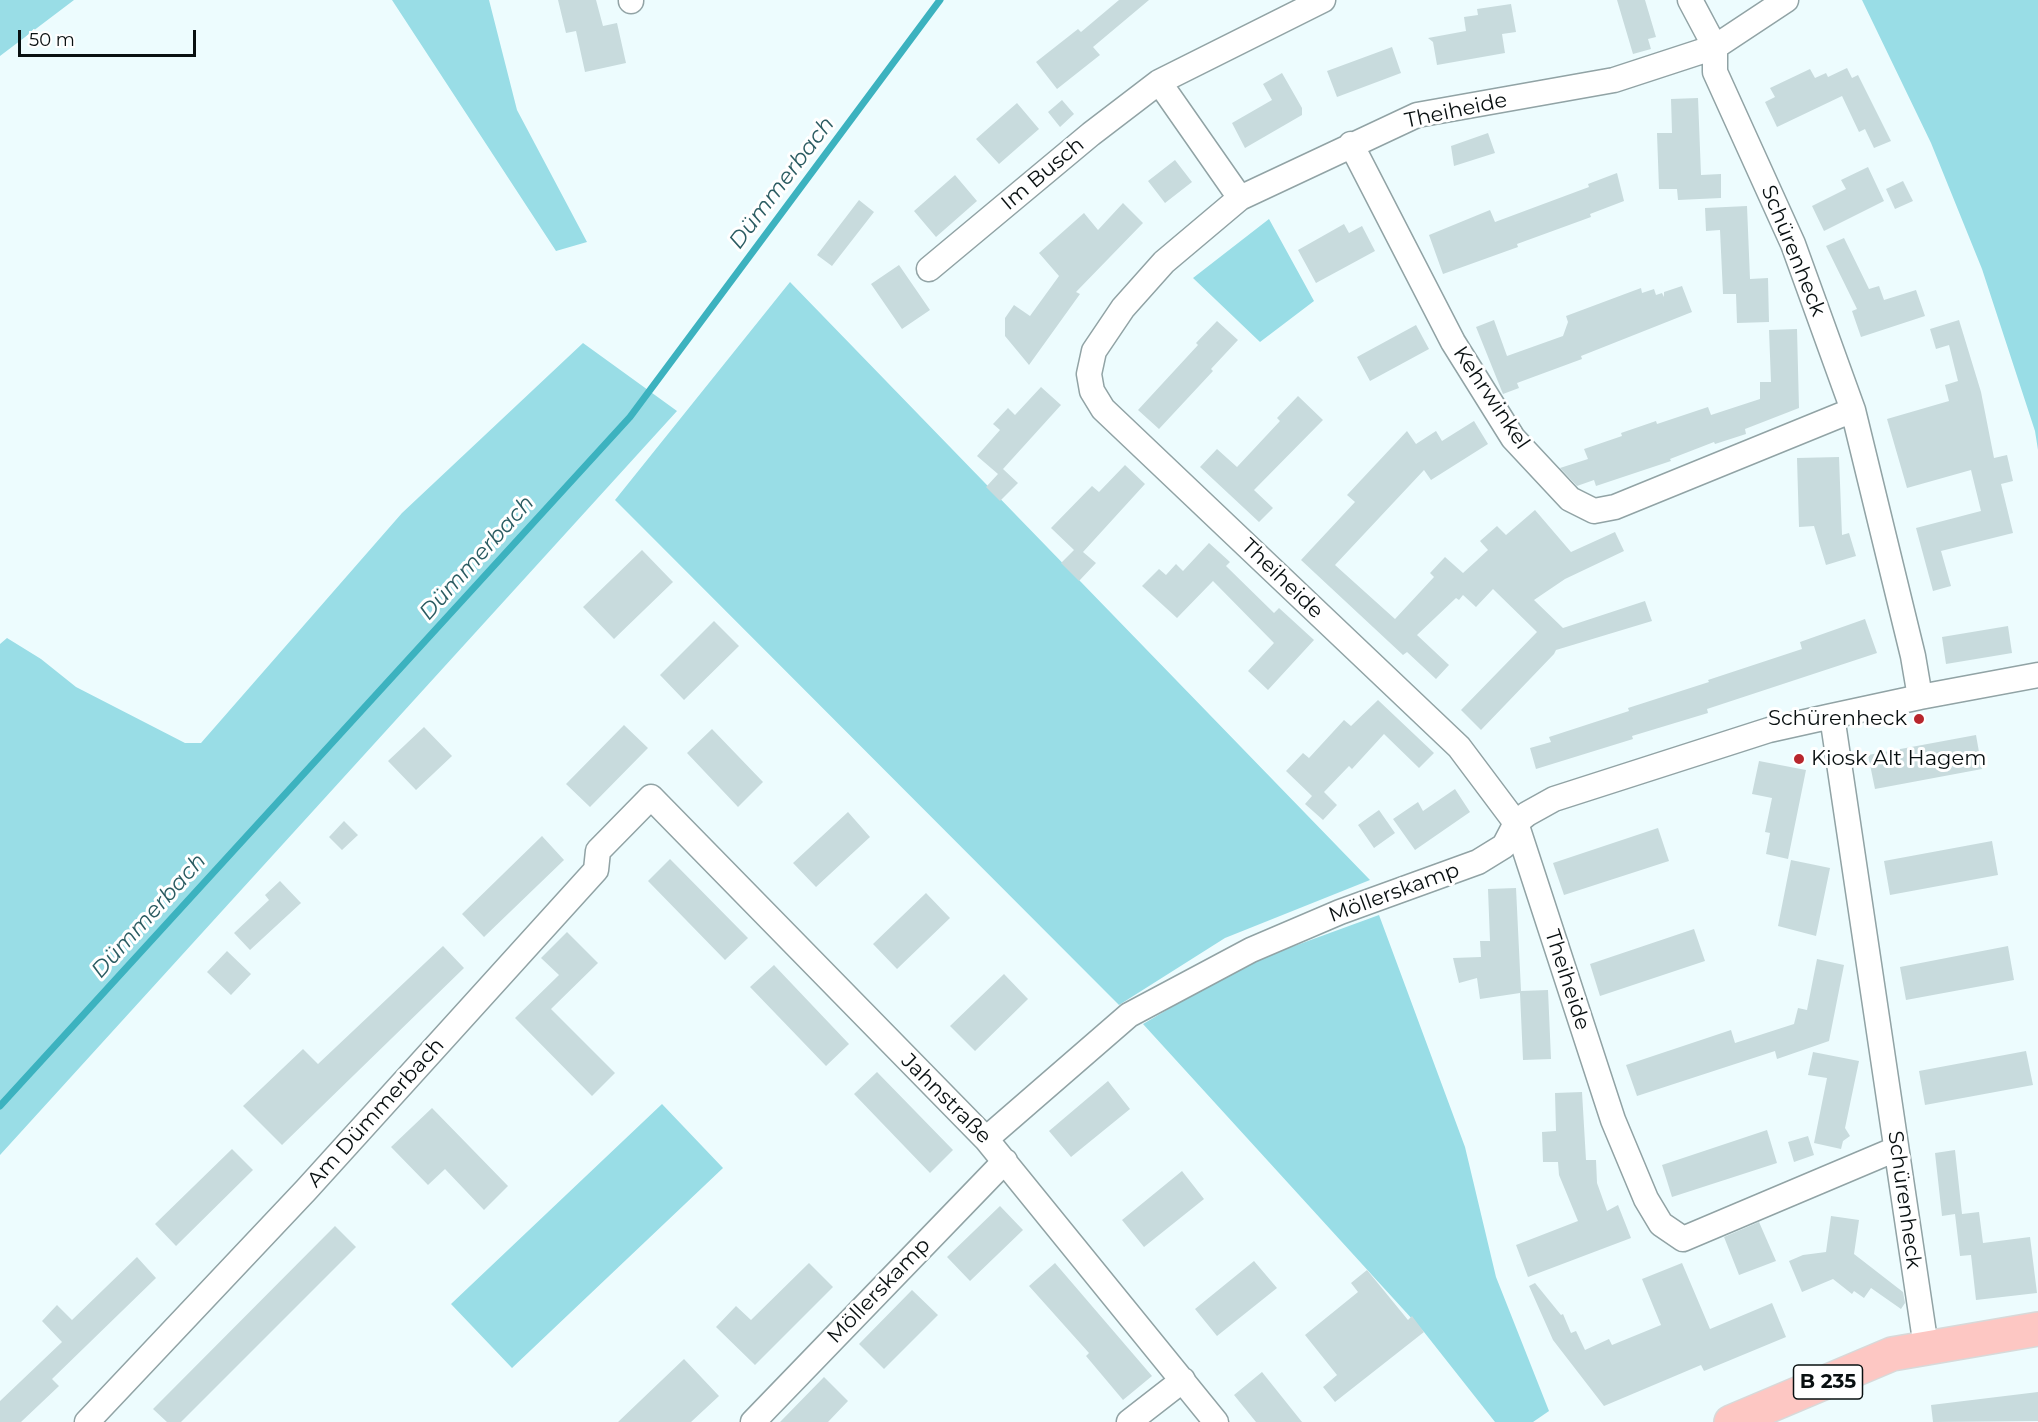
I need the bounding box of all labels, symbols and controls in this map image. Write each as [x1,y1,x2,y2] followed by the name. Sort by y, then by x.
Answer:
[21,18,200,56] scale bar
[29,29,75,51] text: 50 m
[1403,88,1509,134] street label: Theiheide
[724,112,840,254] water label: Dümmerbach
[997,132,1089,216] street label: Im Busch
[1755,182,1831,320] street label: Schürenheck
[1447,342,1535,454] street label: Kehrwinkel
[414,490,540,626] water label: Dümmerbach
[1236,534,1328,624] street label: Theiheide
[1768,706,1907,732] place label: Schürenheck
[1912,712,1926,726] marker: Schürenheck
[1811,746,1986,772] place label: Kiosk Alt Hagem
[1792,752,1806,766] marker: Kiosk Alt Hagem
[86,848,212,984] water label: Dümmerbach
[1325,858,1463,928] street label: Möllerskamp
[1539,927,1595,1033] street label: Theiheide
[302,1033,450,1193] street label: Am Dümmerbach
[896,1049,996,1149] street label: Jahnstraße
[1882,1129,1926,1271] street label: Schürenheck
[822,1233,936,1349] street label: Möllerskamp
[1794,1365,1862,1399] road number: B 235

